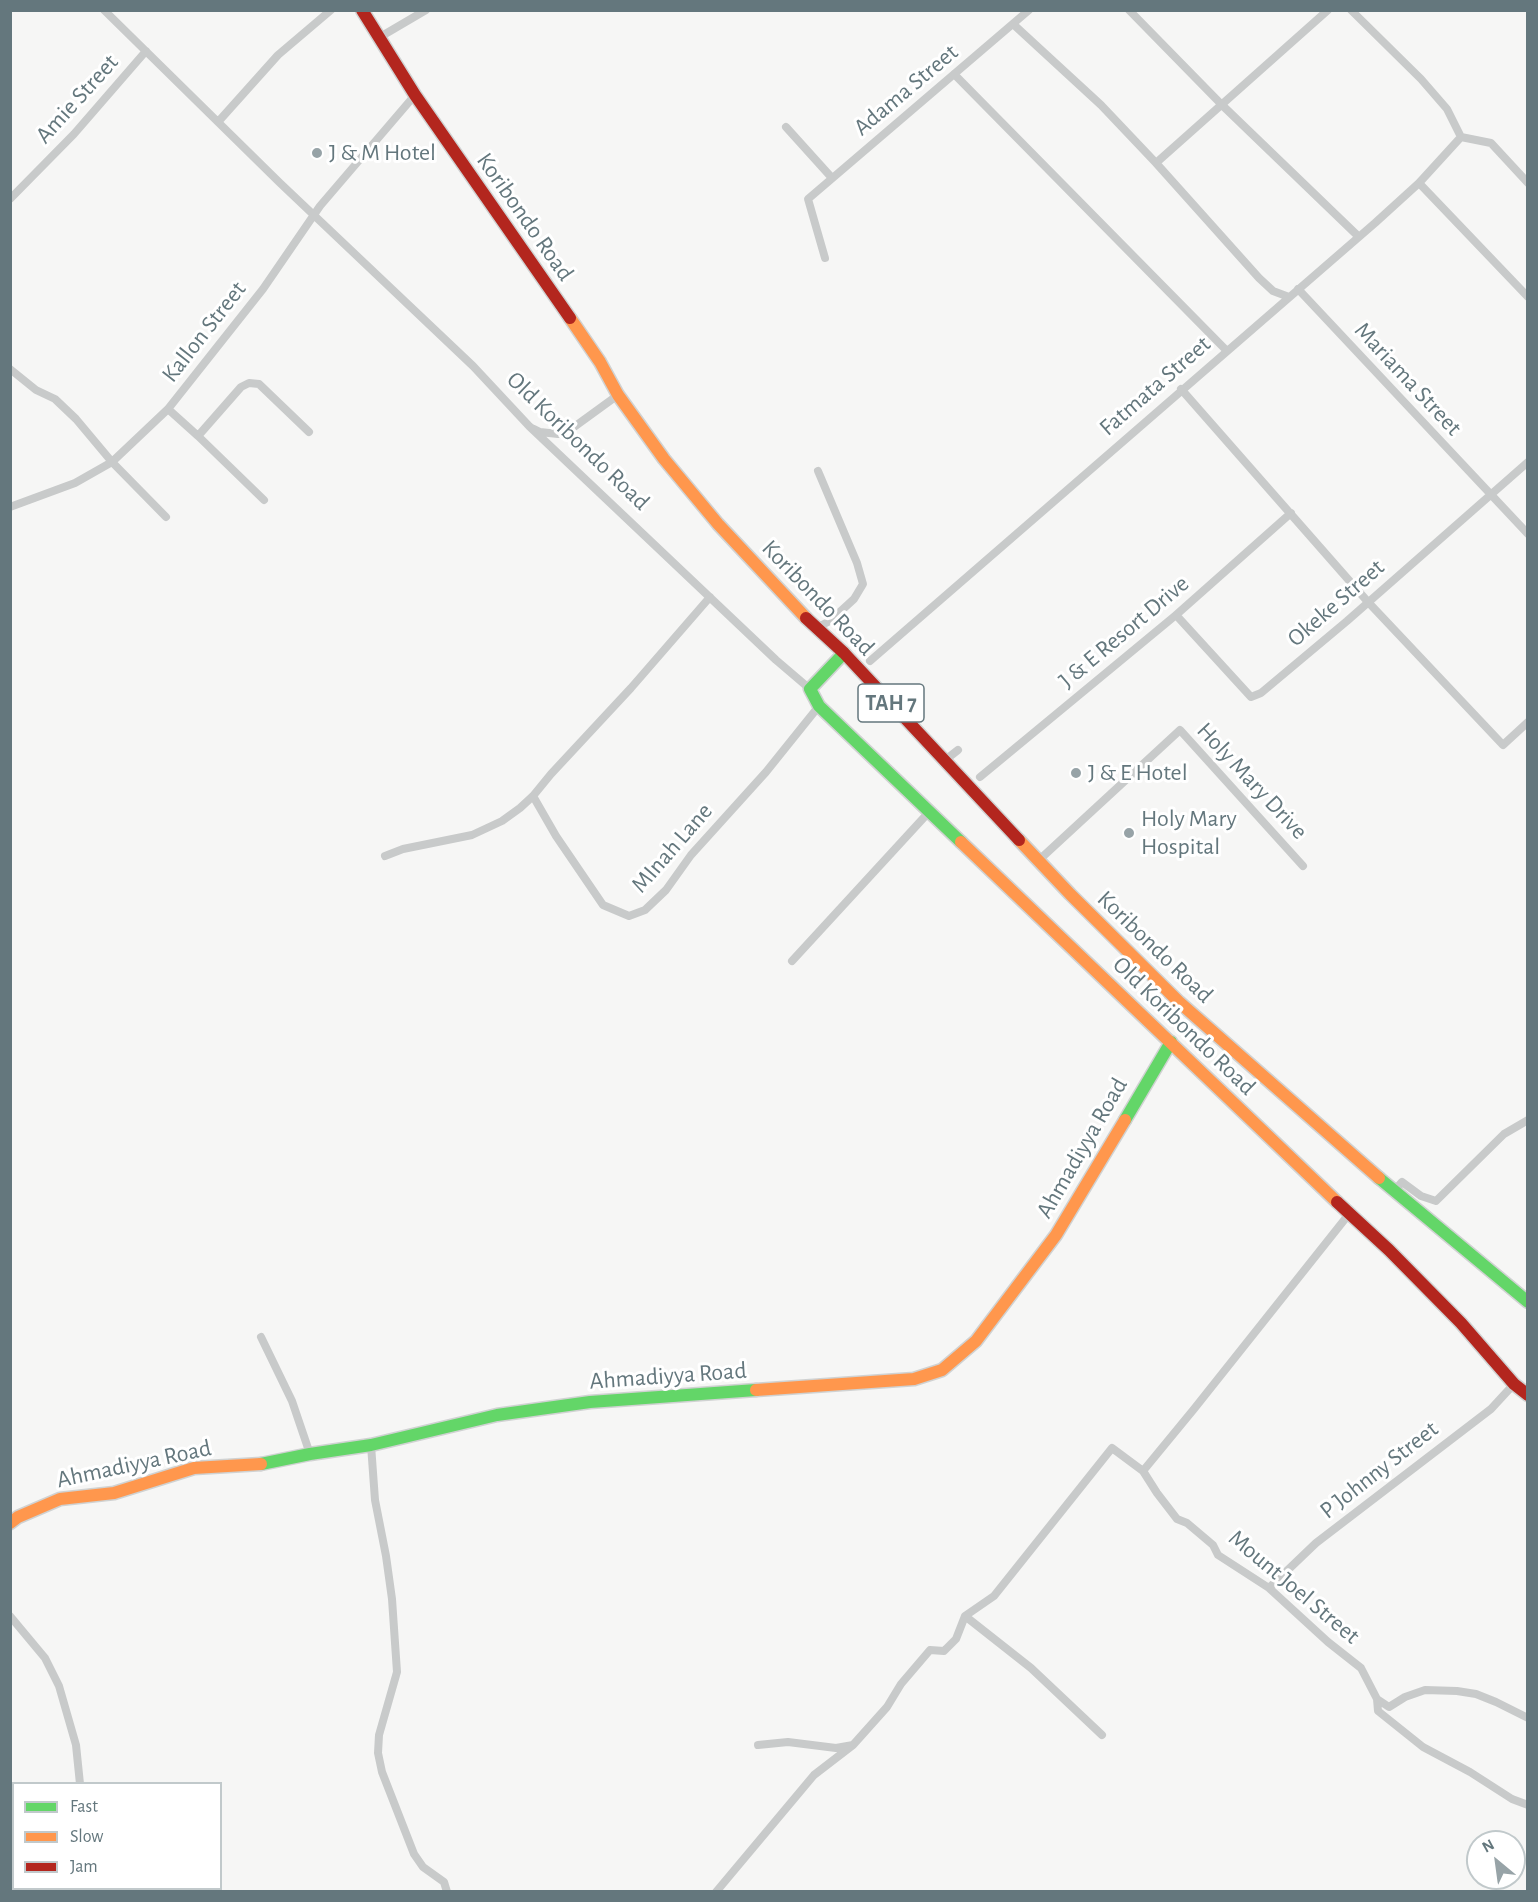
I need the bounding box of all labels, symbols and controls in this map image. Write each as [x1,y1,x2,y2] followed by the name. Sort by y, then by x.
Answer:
[848,38,964,142] street label: Adama Street
[29,48,125,150] street label: Amie Street
[329,139,436,167] place label: J & M Hotel
[310,146,324,160] marker: J & M Hotel
[470,147,580,287] street label: Koribondo Road
[156,276,252,388] street label: Kallon Street
[1348,316,1468,442] street label: Mariama Street
[1093,330,1217,442] street label: Fatmata Street
[501,366,655,516] street label: Old Koribondo Road
[756,534,880,662] street label: Koribondo Road
[1282,553,1390,653] street label: Okeke Street
[1053,569,1195,695] street label: J & E Resort Drive
[858,684,924,722] road number: TAH 7
[1190,716,1314,846] street label: Holy Mary Drive
[1088,759,1188,787] place label: J & E Hotel
[1069,766,1083,780] marker: J & E Hotel
[625,797,719,899] street label: MInah Lane
[1141,805,1237,861] place label: Holy Mary Hospital
[1122,826,1136,840] marker: Holy Mary Hospital
[1091,885,1219,1009] street label: Koribondo Road
[1107,951,1261,1101] street label: Old Koribondo Road
[1030,1073,1134,1223] street label: Ahmadiyya Road
[588,1356,748,1396] street label: Ahmadiyya Road
[1314,1415,1444,1525] street label: P Johnny Street
[54,1434,214,1494] street label: Ahmadiyya Road
[1223,1524,1365,1650] street label: Mount Joel Street
[12,1782,222,1890] legend
[70,1798,98,1816] text: Fast
[70,1828,103,1846] text: Slow
[1466,1830,1526,1890] north arrow
[1479,1836,1497,1856] text: N
[70,1858,98,1876] text: Jam

